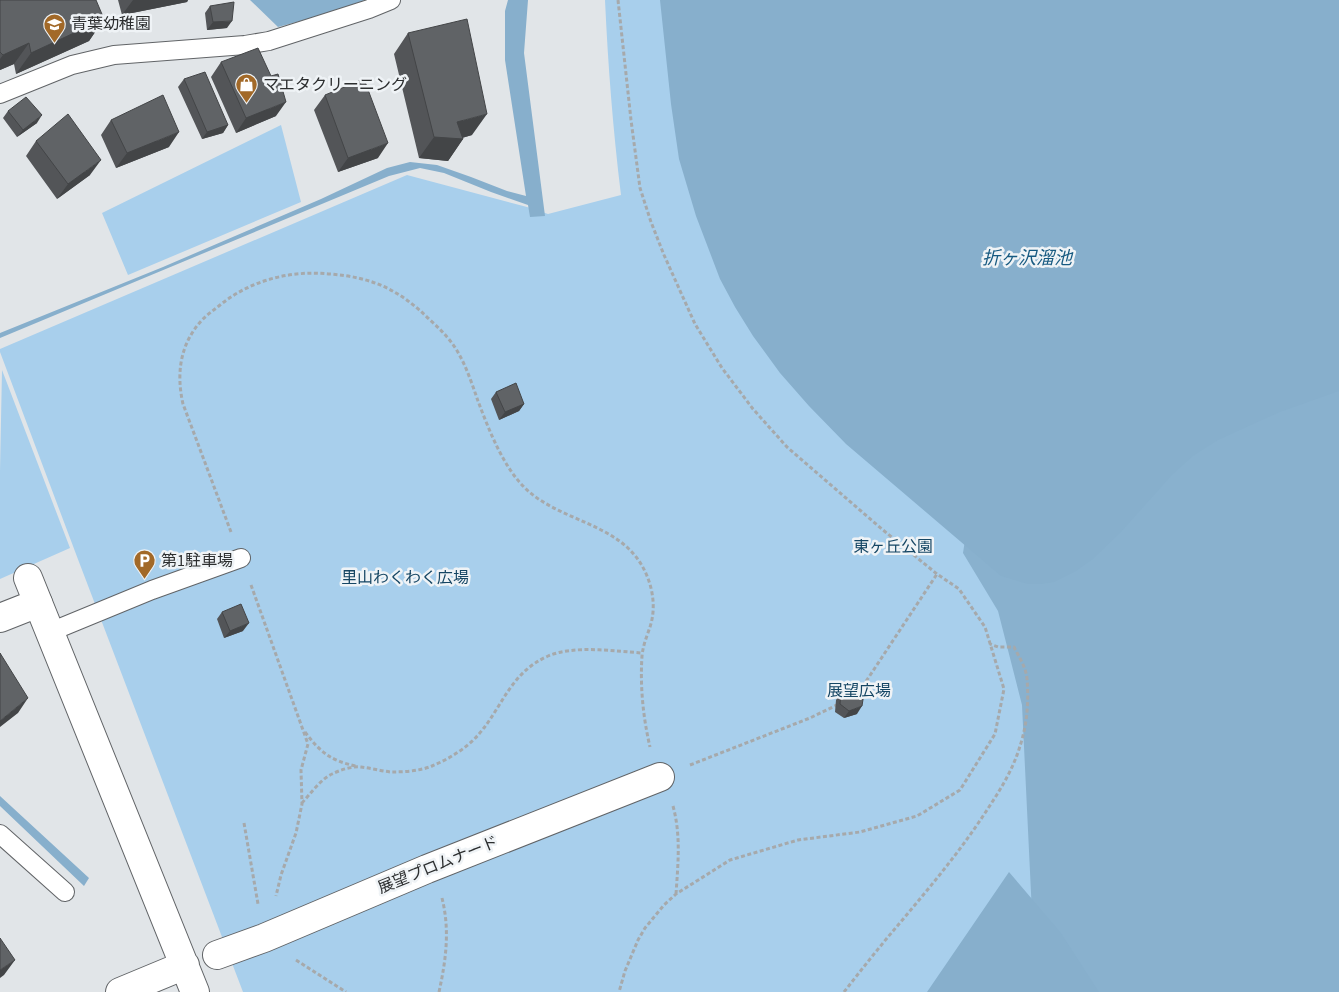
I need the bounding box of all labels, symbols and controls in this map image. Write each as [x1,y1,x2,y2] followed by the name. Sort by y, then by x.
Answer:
[43,12,67,43] school or university icon: 青葉幼稚園
[71,13,151,35] place label: 青葉幼稚園
[235,73,259,104] shop icon: マエタクリーニング
[263,74,407,96] place label: マエタクリーニング
[982,246,1074,271] water label: 折ヶ沢溜池
[853,536,933,558] park label: 東ヶ丘公園
[133,549,157,580] parking icon: 第1駐車場
[161,550,233,572] place label: 第1駐車場
[341,567,469,589] park label: 里山わくわく広場
[827,680,891,702] park label: 展望広場
[375,831,501,899] street label: 展望プロムナード

